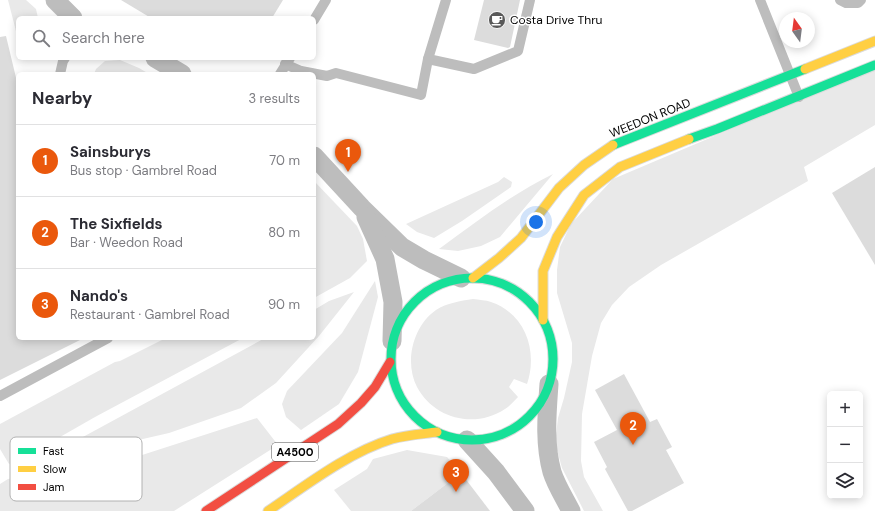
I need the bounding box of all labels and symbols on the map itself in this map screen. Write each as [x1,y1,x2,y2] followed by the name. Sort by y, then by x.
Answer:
[487,10,507,30] cafe icon: Costa Drive Thru
[510,12,603,28] place label: Costa Drive Thru
[779,12,815,48] north arrow
[607,94,693,142] street label: WEEDON ROAD
[335,139,361,172] pin: 1
[526,212,546,232] your location
[620,412,646,445] pin: 2
[10,437,142,501] legend
[272,443,318,461] road number: A4500
[43,444,64,458] text: Fast
[443,459,469,492] pin: 3
[43,462,67,476] text: Slow
[43,480,64,494] text: Jam

